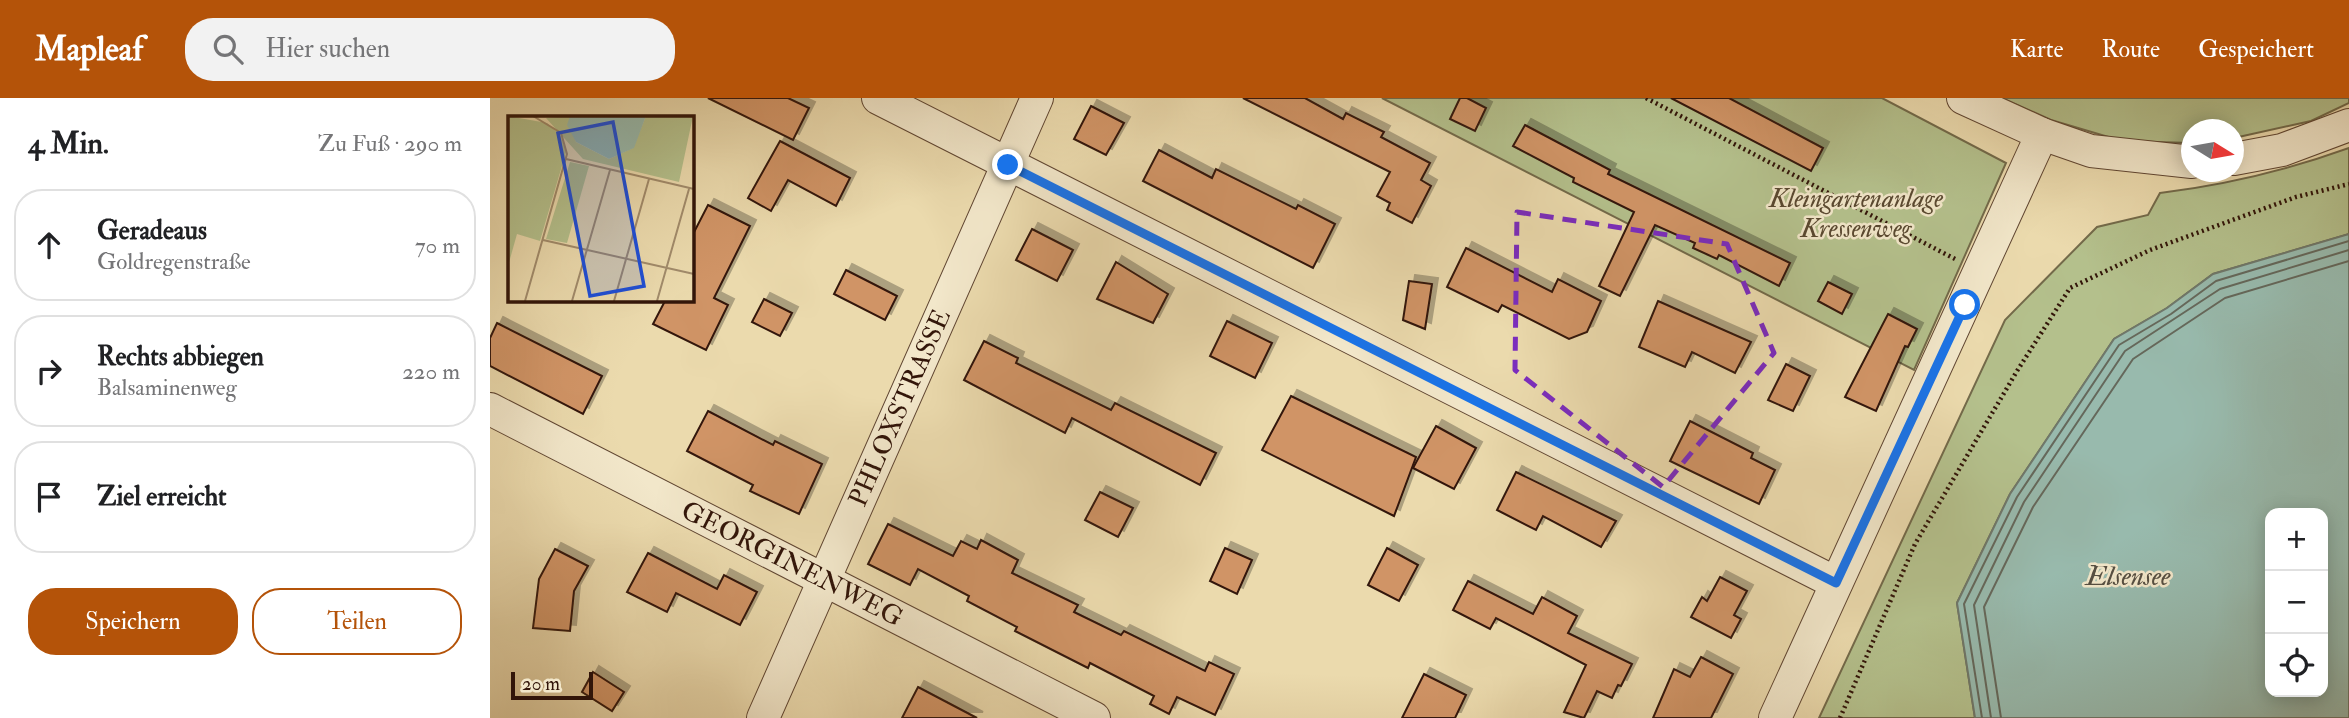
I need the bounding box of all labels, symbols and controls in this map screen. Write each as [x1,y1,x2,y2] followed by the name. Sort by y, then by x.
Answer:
[185,18,675,81] search box
[35,29,143,70] text: Mapleaf
[209,30,247,68] icon: search
[265,33,390,65] text: Hier suchen
[2010,34,2063,65] text: Karte
[2101,34,2160,65] text: Route
[2198,34,2314,65] text: Gespeichert
[508,116,693,301] inset map
[2181,119,2244,182] north arrow
[28,125,109,162] text: 4 Min.
[318,129,462,158] text: Zu Fuß · 290 m
[992,149,1023,180] route end
[1767,183,1943,245] park label: Kleingartenanlage Kressenweg
[97,215,207,247] text: Geradeaus
[30,226,68,264] icon: ahead
[415,231,460,260] text: 70 m
[97,247,251,276] text: Goldregenstraße
[1949,289,1980,320] route start
[842,304,958,512] street label: PHLOXSTRASSE
[97,341,264,373] text: Rechts abbiegen
[30,352,68,390] icon: right
[402,357,460,386] text: 220 m
[97,373,237,402] text: Balsaminenweg
[30,478,68,516] icon: arrive
[97,481,227,513] text: Ziel erreicht
[676,494,908,634] street label: GEORGINENWEG
[2265,508,2328,697] map controls
[2265,508,2328,571] button: +
[2084,559,2171,594] water label: Elsensee
[2265,571,2328,634] button: −
[28,588,238,655] button: Speichern
[252,588,462,655] button: Teilen
[2265,634,2328,697] button: locate
[511,669,593,701] scale bar
[522,672,560,696] text: 20 m

